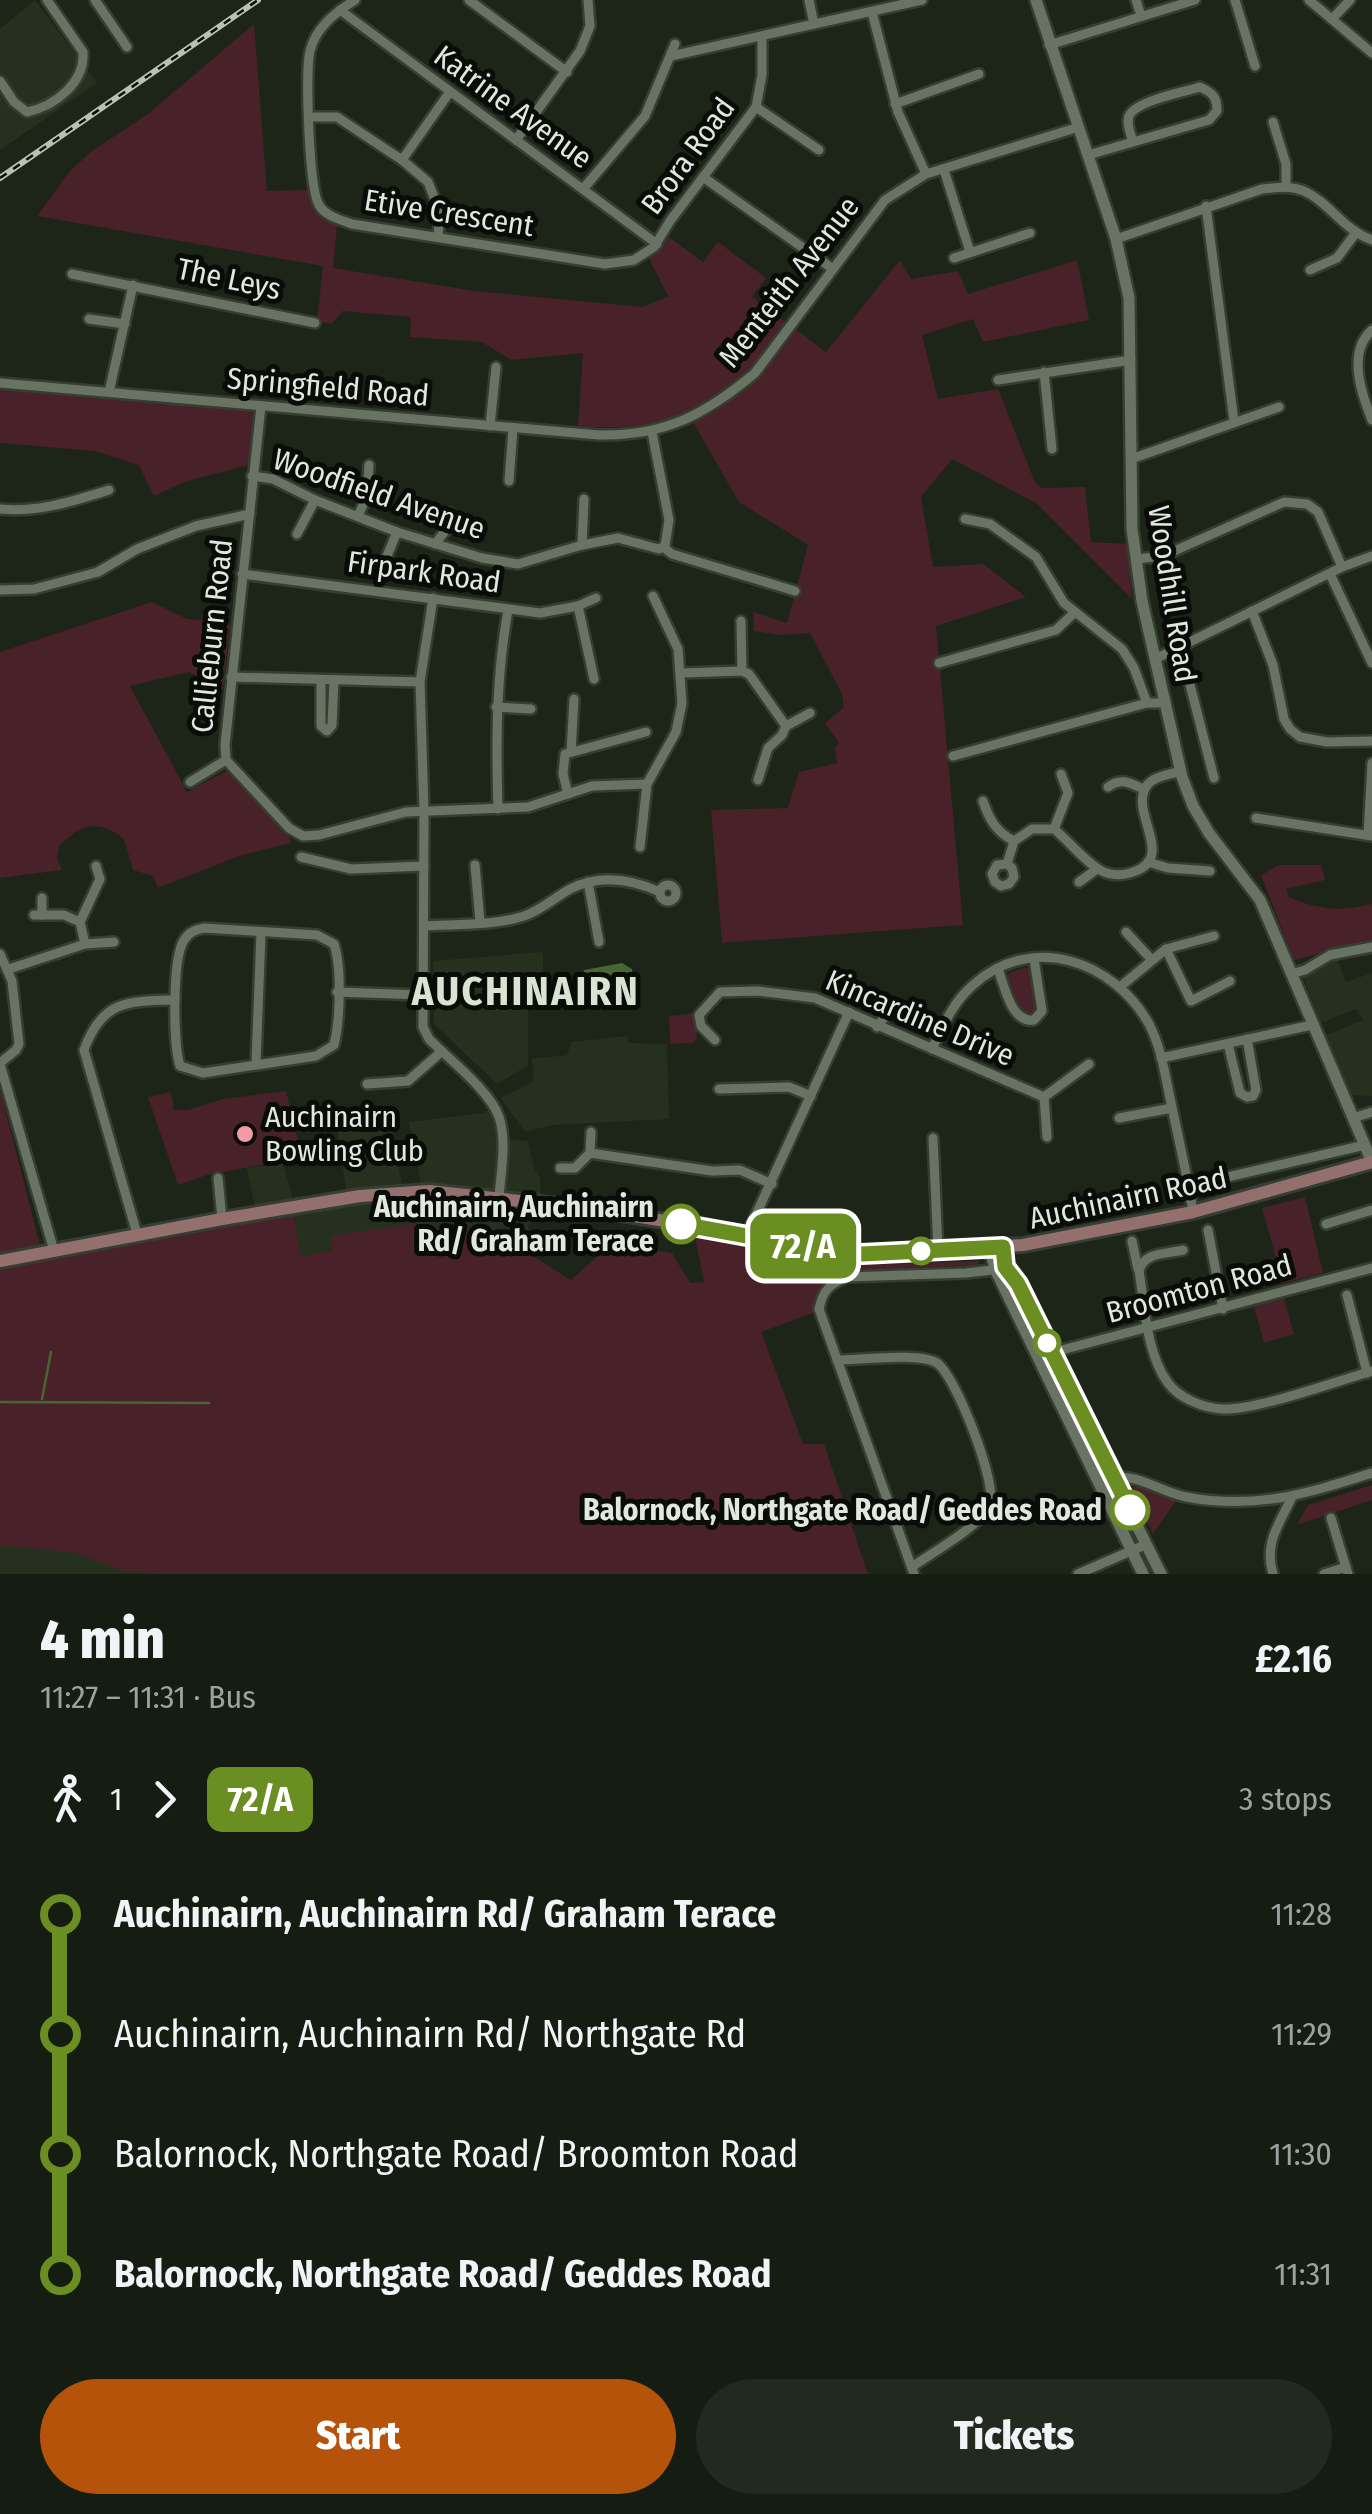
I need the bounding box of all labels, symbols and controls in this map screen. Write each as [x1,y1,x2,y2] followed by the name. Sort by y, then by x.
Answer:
[427,38,599,176] street label: Katrine Avenue
[634,91,742,221] street label: Brora Road
[362,182,536,244] street label: Etive Crescent
[711,190,867,374] street label: Menteith Avenue
[174,250,284,308] street label: The Leys
[226,360,430,414] street label: Springfield Road
[268,441,490,547] street label: Woodfield Avenue
[1140,503,1204,685] street label: Woodhill Road
[184,537,240,735] street label: Callieburn Road
[345,543,503,601] street label: Firpark Road
[820,962,1020,1074] street label: Kincardine Drive
[411,968,640,1016] district label: AUCHINAIRN
[265,1099,424,1169] place label: Auchinairn Bowling Club
[234,1123,256,1145] marker: Auchinairn Bowling Club
[1026,1159,1230,1237] street label: Auchinairn Road
[373,1189,654,1259] place label: Auchinairn, Auchinairn Rd/ Graham Terace
[662,1205,700,1243] marker: Auchinairn, Auchinairn Rd/ Graham Terace
[733,1214,873,1278] line badge: 72/A
[770,1225,836,1267] text: 72/A
[908,1238,934,1264] unlabelled marker
[1102,1247,1296,1331] street label: Broomton Road
[1034,1330,1060,1356] unlabelled marker
[1111,1491,1149,1529] marker: Balornock, Northgate Road/ Geddes Road
[583,1492,1102,1528] place label: Balornock, Northgate Road/ Geddes Road
[40,1607,165,1673] text: 4 min
[1255,1636,1332,1682] text: £2.16
[40,1678,256,1716] text: 11:27 – 11:31 · Bus
[40,1772,95,1827] icon: walk
[137,1772,192,1827] icon: forward
[227,1778,293,1820] text: 72/A
[110,1780,122,1818] text: 1
[1239,1780,1332,1818] text: 3 stops
[114,1891,776,1937] text: Auchinairn, Auchinairn Rd/ Graham Terace
[1271,1895,1332,1933] text: 11:28
[114,2011,746,2057] text: Auchinairn, Auchinairn Rd/ Northgate Rd
[1271,2015,1332,2053] text: 11:29
[114,2131,798,2177] text: Balornock, Northgate Road/ Broomton Road
[1269,2135,1332,2173] text: 11:30
[114,2251,771,2297] text: Balornock, Northgate Road/ Geddes Road
[1274,2255,1332,2293] text: 11:31
[40,2379,676,2494] button: Start
[696,2379,1332,2494] button: Tickets

